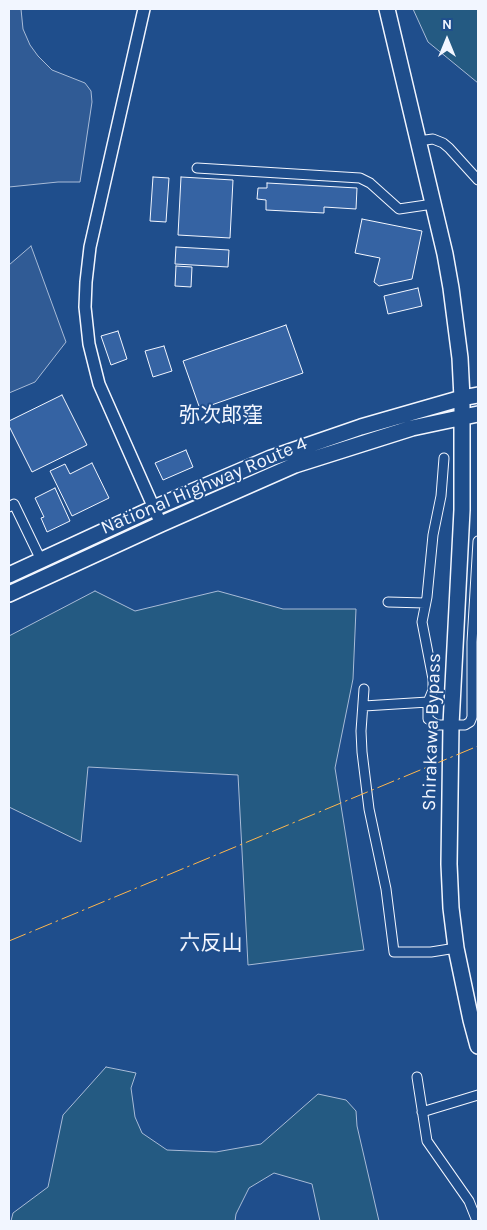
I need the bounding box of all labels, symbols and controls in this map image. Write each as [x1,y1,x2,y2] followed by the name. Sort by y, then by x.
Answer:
[422,15,472,65] north arrow
[442,16,452,33] text: N
[179,403,263,429] district label: 弥次郎窪
[97,432,311,540] street label: National Highway Route 4
[418,653,446,811] street label: Shirakawa Bypass
[180,931,242,957] district label: 六反山

